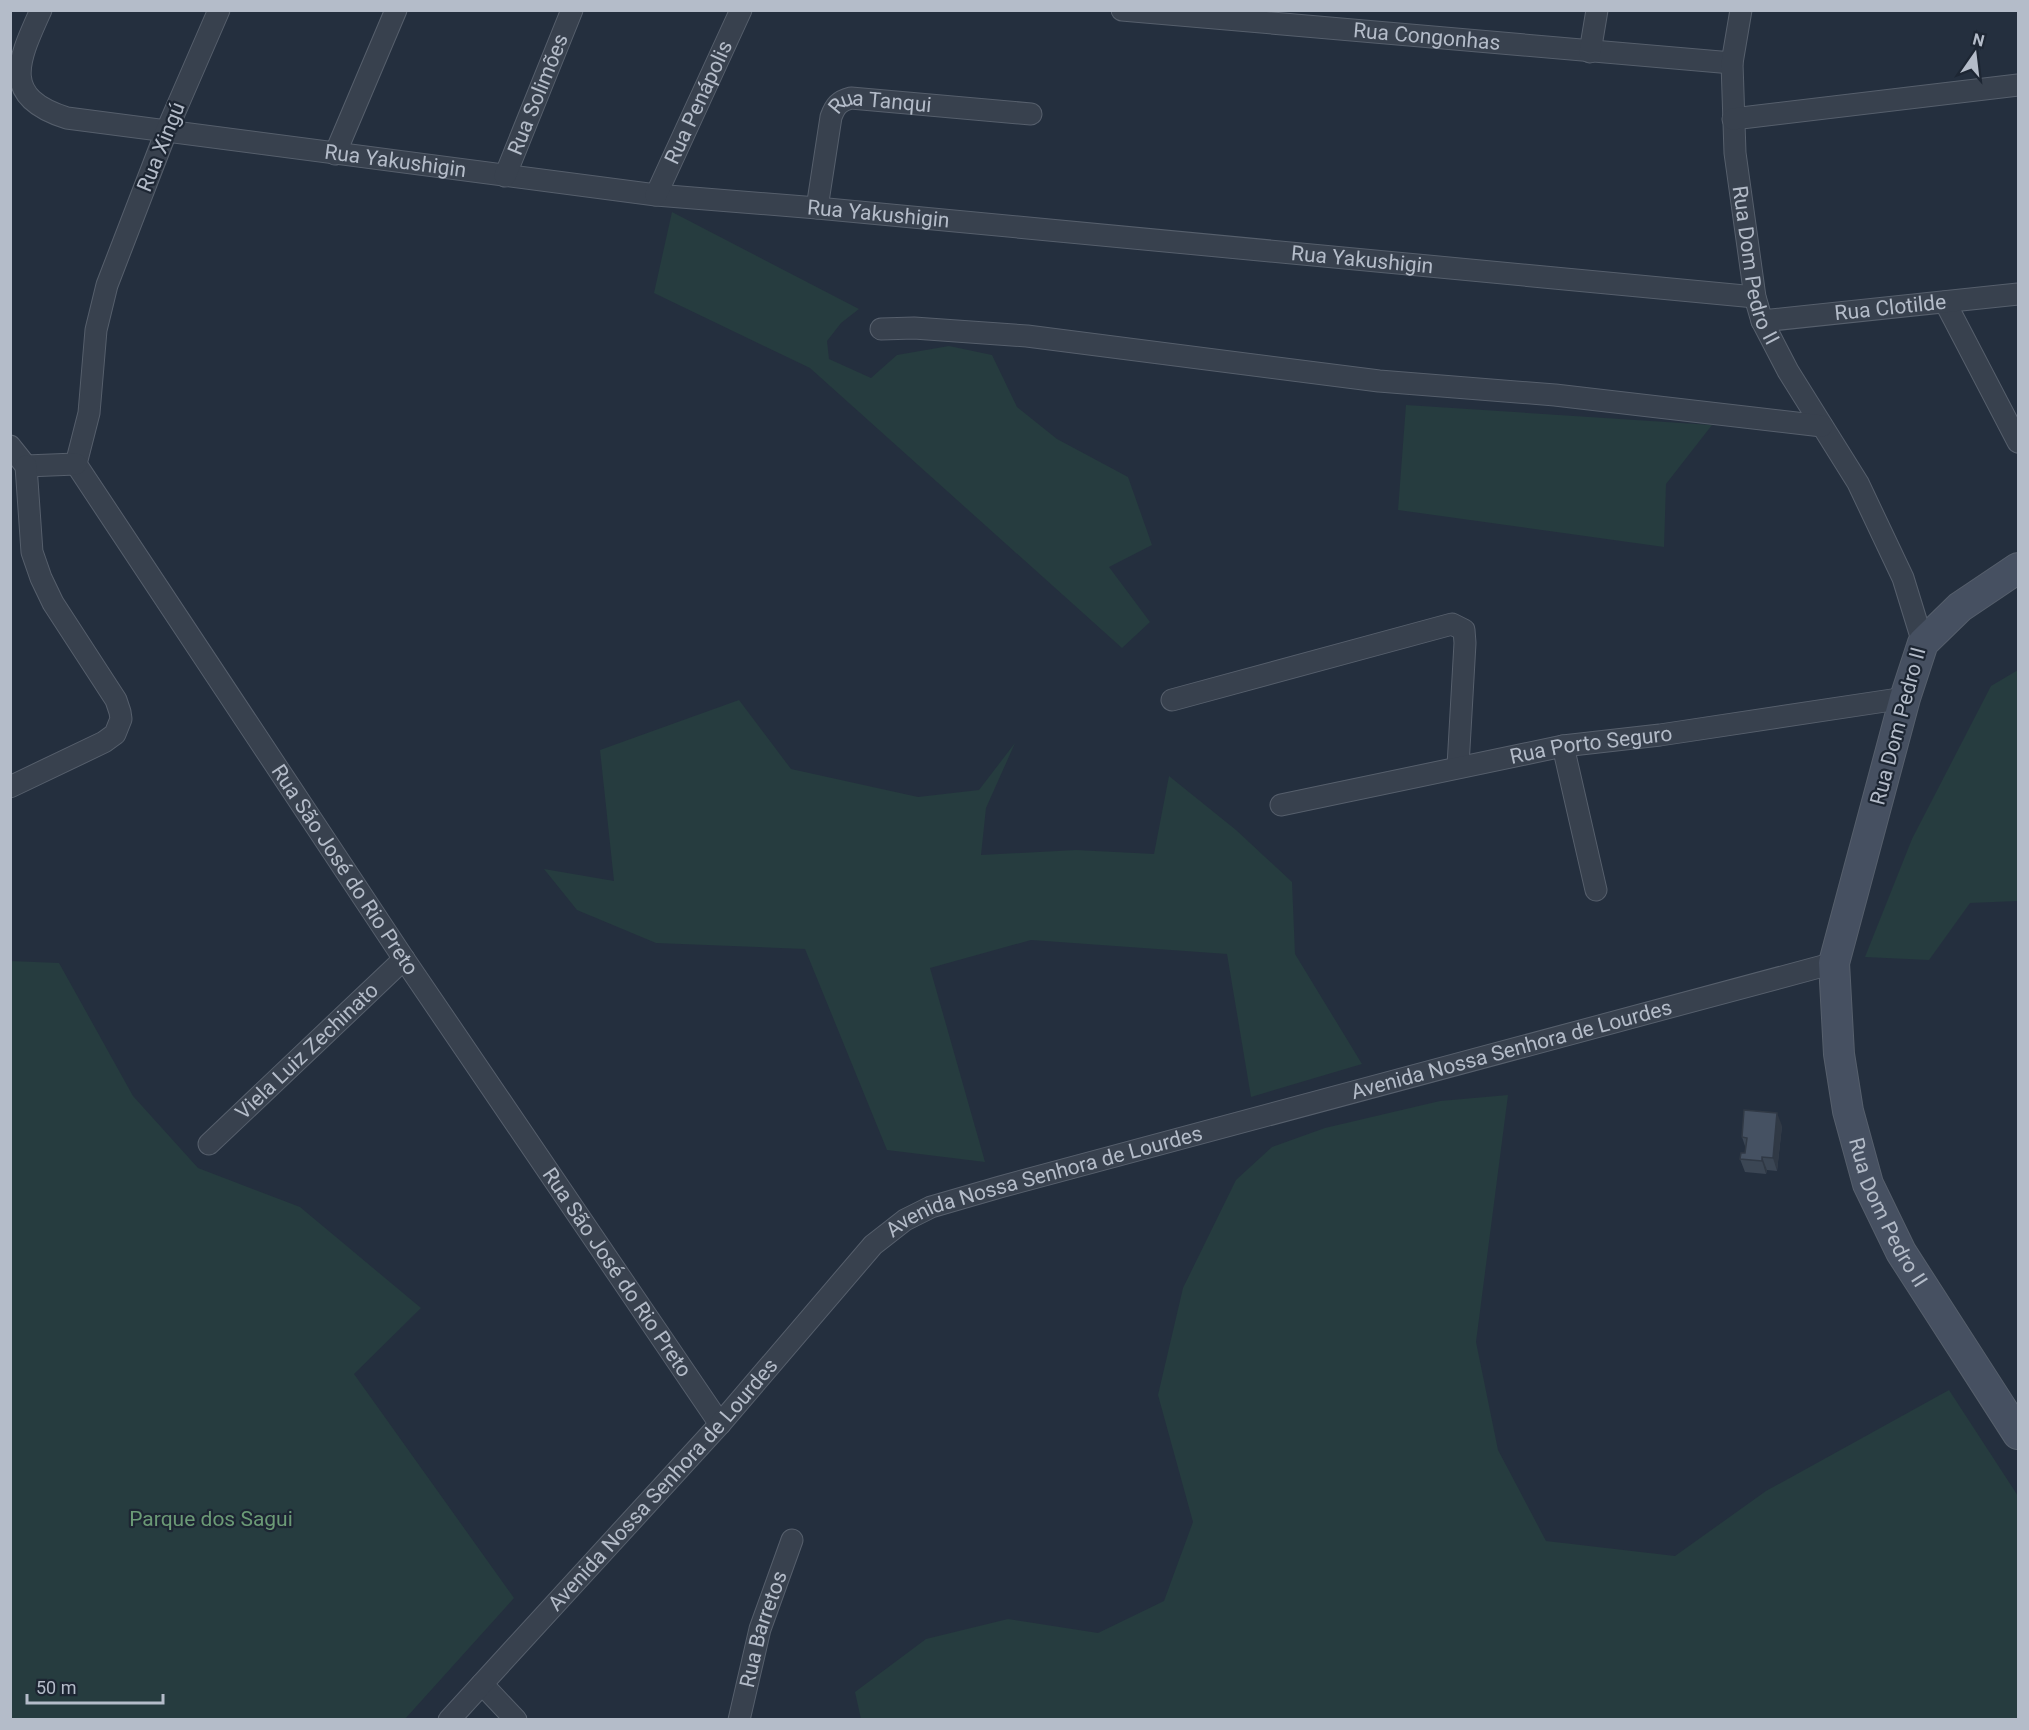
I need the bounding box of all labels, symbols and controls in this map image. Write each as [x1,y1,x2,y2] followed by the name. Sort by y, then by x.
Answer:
[1352,18,1501,55] street label: Rua Congonhas
[1945,24,2005,84] north arrow
[1971,29,1986,51] text: N
[503,30,573,158] street label: Rua Solimões
[660,37,737,168] street label: Rua Penápolis
[823,86,933,119] street label: Rua Tanqui
[132,99,190,195] street label: Rua Xingú
[323,140,468,182] street label: Rua Yakushigin
[1728,184,1784,349] street label: Rua Dom Pedro II
[806,195,951,233] street label: Rua Yakushigin
[1290,241,1434,278] street label: Rua Yakushigin
[1833,290,1947,325] street label: Rua Clotilde
[1865,645,1931,807] street label: Rua Dom Pedro II
[1508,721,1674,769] street label: Rua Porto Seguro
[267,760,423,980] street label: Rua São José do Rio Preto
[231,978,383,1124] street label: Viela Luiz Zechinato
[1349,995,1674,1104] street label: Avenida Nossa Senhora de Lourdes
[881,1121,1205,1242] street label: Avenida Nossa Senhora de Lourdes
[1844,1135,1932,1292] street label: Rua Dom Pedro II
[538,1163,696,1381] street label: Rua São José do Rio Preto
[543,1354,782,1616] street label: Avenida Nossa Senhora de Lourdes
[129,1507,293,1531] park label: Parque dos Sagui
[735,1568,792,1690] street label: Rua Barretos
[27,1667,164,1705] scale bar
[36,1677,76,1698] text: 50 m

